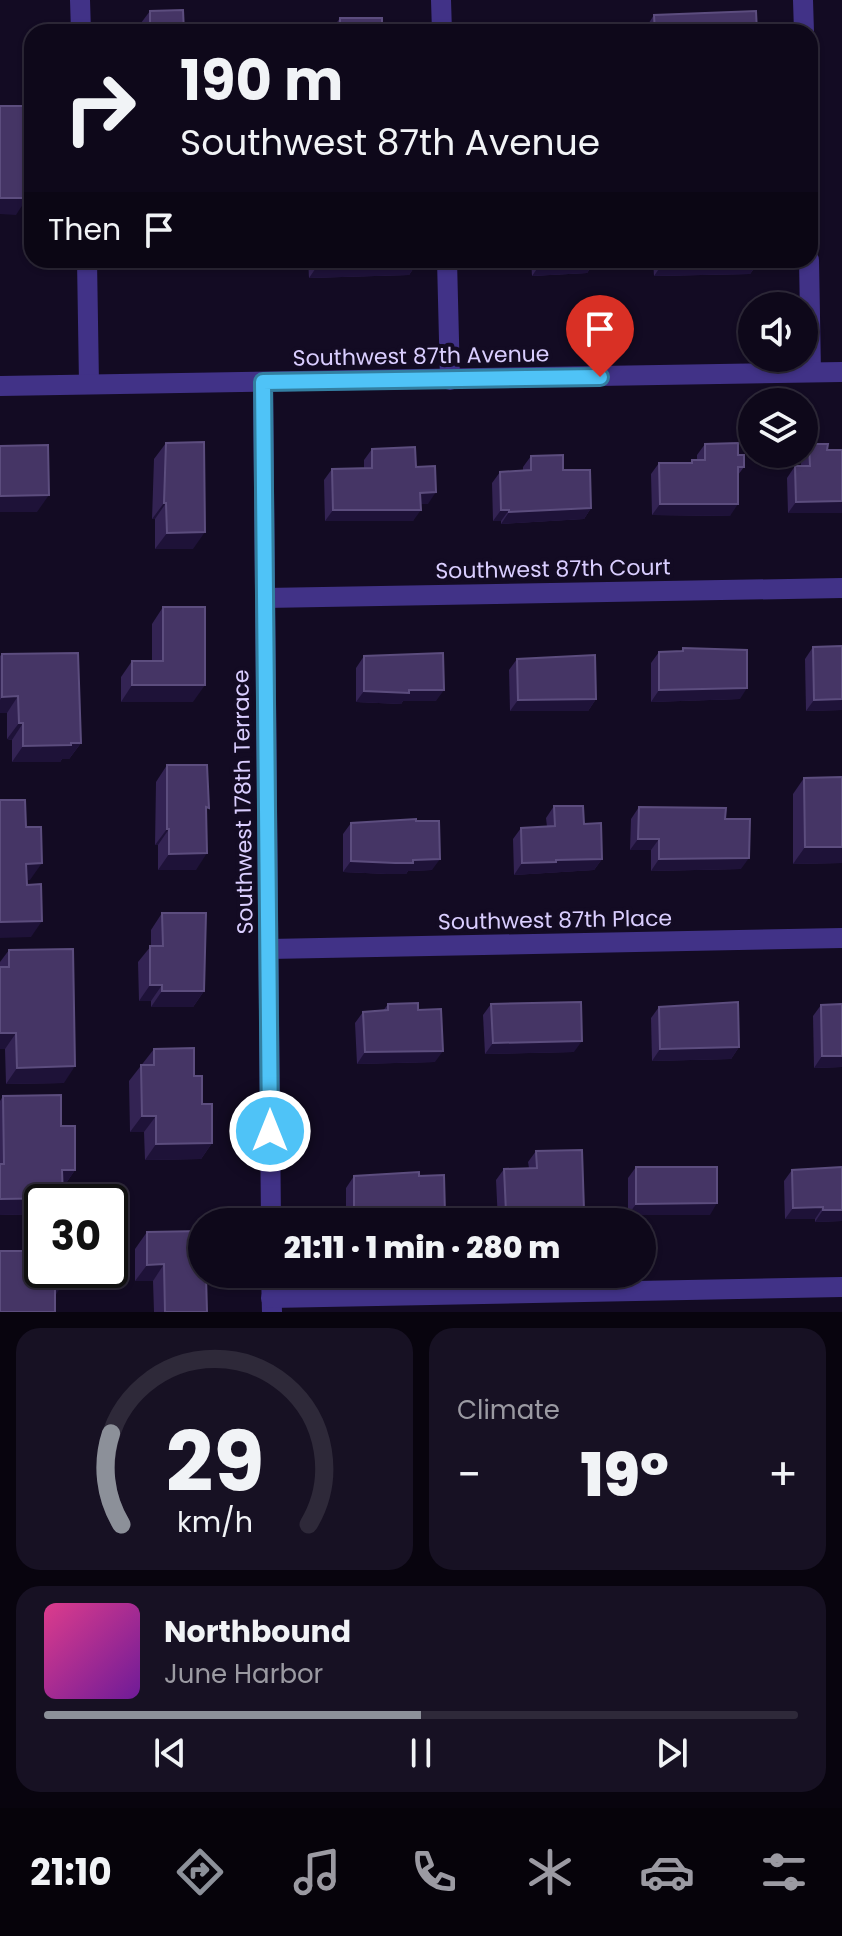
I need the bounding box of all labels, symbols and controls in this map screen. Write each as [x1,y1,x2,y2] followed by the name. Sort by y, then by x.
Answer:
[180,41,343,120] text: 190 m
[48,56,152,160] icon: right
[180,117,600,168] text: Southwest 87th Avenue
[48,208,121,251] text: Then
[137,208,181,252] icon: arrive
[738,292,818,468] map controls
[738,292,818,372] button: sound
[566,295,634,377] pin
[578,307,622,351] icon: arrive
[292,338,550,374] street label: Southwest 87th Avenue
[738,388,818,468] button: layers
[435,551,671,587] street label: Southwest 87th Court
[225,669,261,935] street label: Southwest 178th Terrace
[438,902,672,938] street label: Southwest 87th Place
[228,1089,312,1173] position arrow
[24,1184,128,1288] speed limit sign: 30
[284,1226,560,1269] text: 21:11 · 1 min · 280 m
[457,1392,560,1428] text: Climate
[165,1404,264,1520] text: 29
[580,1433,669,1517] text: 19°
[457,1444,481,1505] text: −
[768,1444,798,1505] text: +
[176,1502,253,1542] text: km/h
[164,1610,351,1653] text: Northbound
[164,1656,323,1692] text: June Harbor
[148,1731,192,1775] icon: previous
[399,1731,443,1775] icon: pause
[650,1731,694,1775] icon: next
[172,1844,228,1900] icon: directions
[289,1844,345,1900] icon: music
[406,1844,462,1900] icon: phone
[522,1844,578,1900] icon: climate
[639,1844,695,1900] icon: car
[756,1844,812,1900] icon: filters
[30,1847,112,1898] text: 21:10

